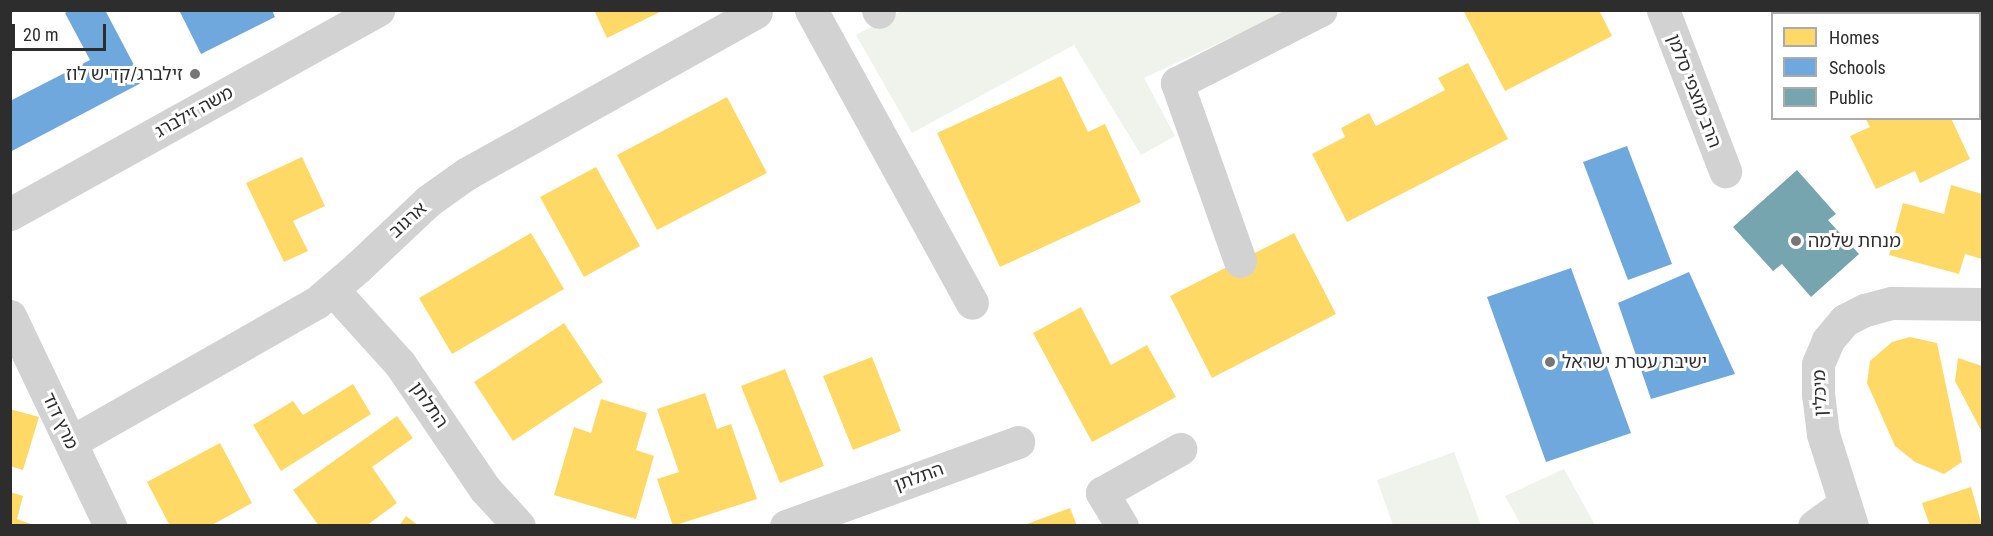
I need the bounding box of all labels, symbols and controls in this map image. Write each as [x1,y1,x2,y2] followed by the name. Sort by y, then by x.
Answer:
[15,12,110,50] scale bar
[1771,12,1981,120] legend
[23,24,58,45] text: 20 m
[1829,27,1879,48] text: Homes
[1662,31,1726,151] street label: הרב מוצפי סלמן
[1829,57,1886,78] text: Schools
[66,63,183,85] place label: זילברג/קדיש לוז
[188,67,202,81] marker: זילברג/קדיש לוז
[151,82,237,142] street label: משה זילברג
[1829,87,1873,108] text: Public
[385,198,431,242] street label: ארגוב
[1808,230,1901,252] place label: מנחת שלמה
[1789,234,1803,248] marker: מנחת שלמה
[1562,351,1707,373] place label: ישיבת עטרת ישראל
[1543,355,1557,369] marker: ישיבת עטרת ישראל
[1808,369,1832,417] street label: מיכלין
[406,378,452,432] street label: התלתן
[38,389,82,453] street label: מרץ דוד
[891,458,947,496] street label: התלתן

